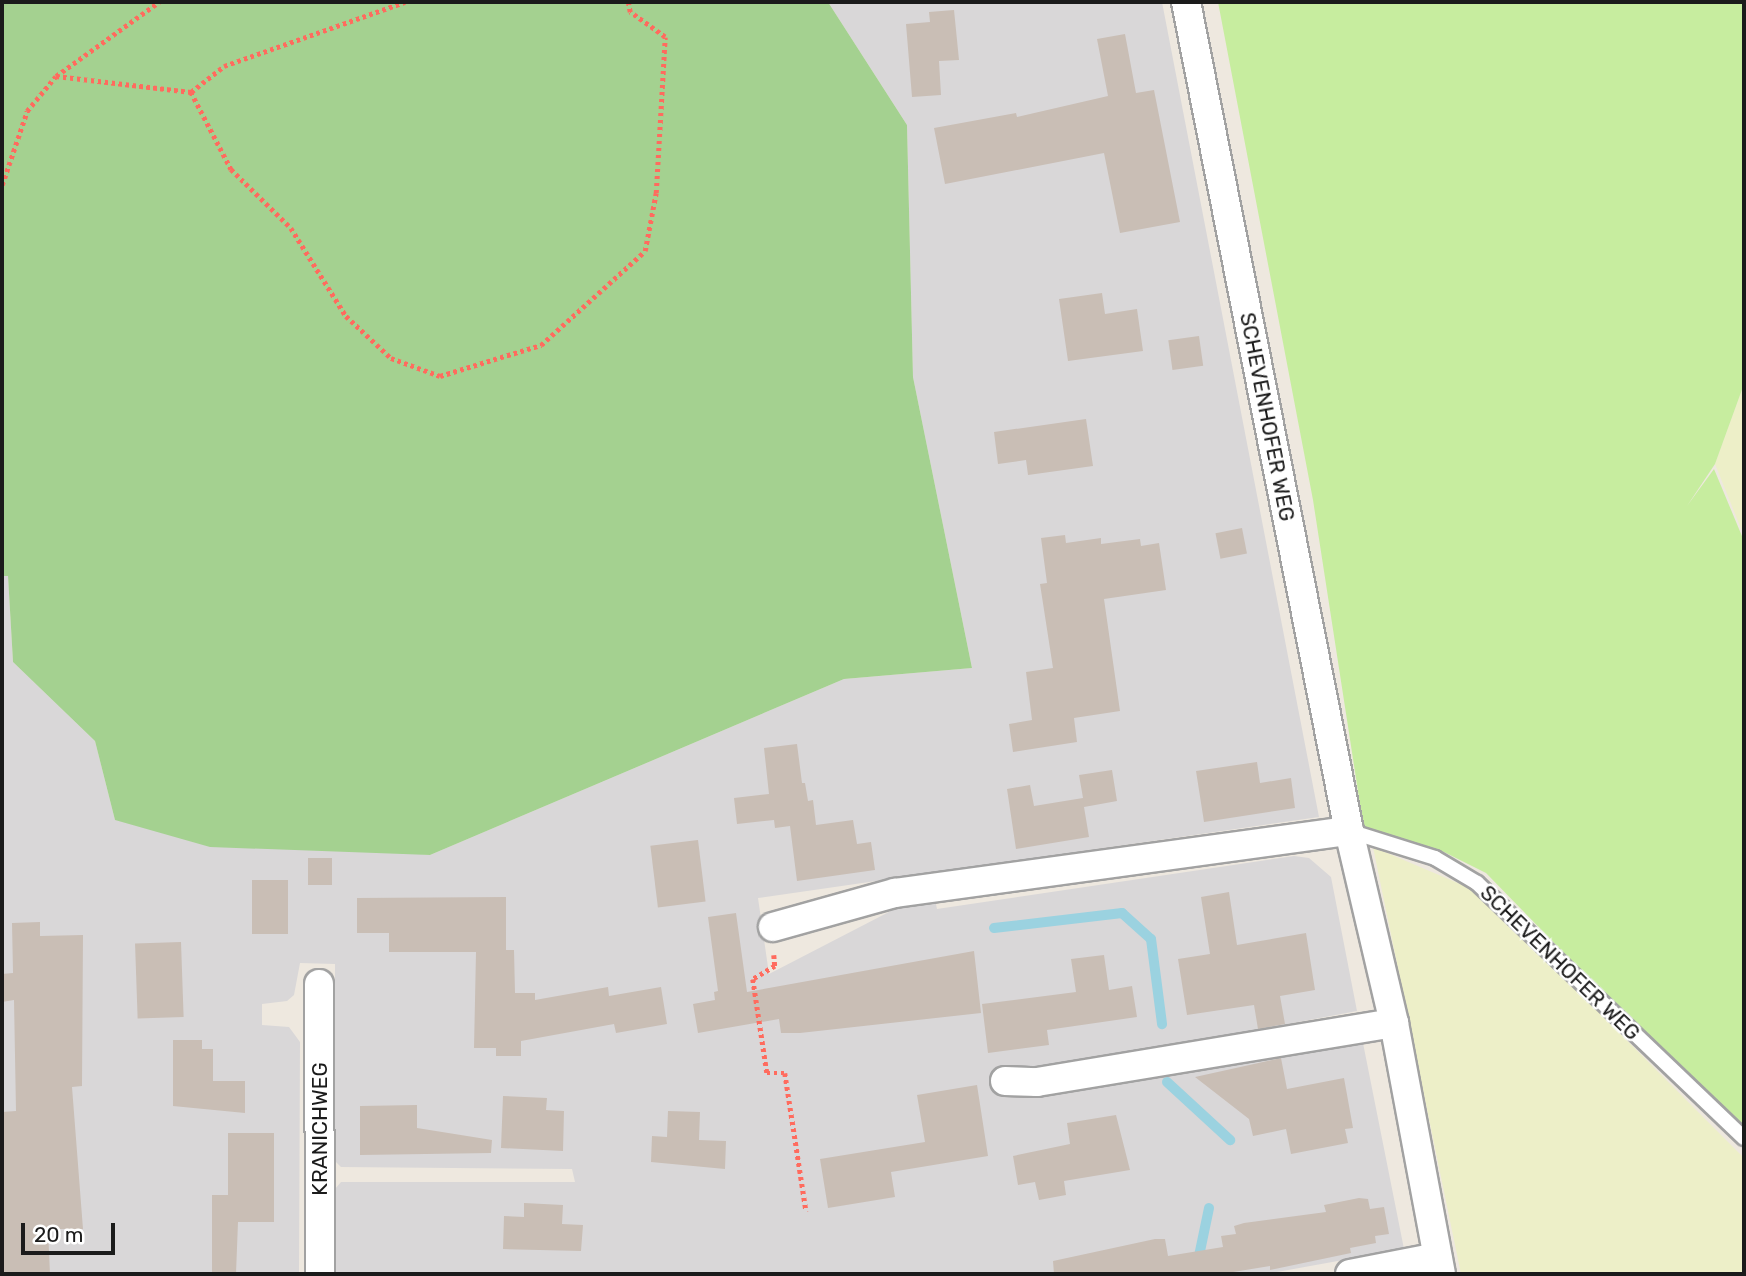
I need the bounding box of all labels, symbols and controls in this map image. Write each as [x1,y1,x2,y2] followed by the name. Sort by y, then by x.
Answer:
[1234,310,1300,524] street label: SCHEVENHOFER WEG
[1475,880,1645,1046] street label: SCHEVENHOFER WEG
[307,1062,333,1196] street label: KRANICHWEG
[24,1210,119,1254] scale bar
[34,1222,83,1247] text: 20 m

